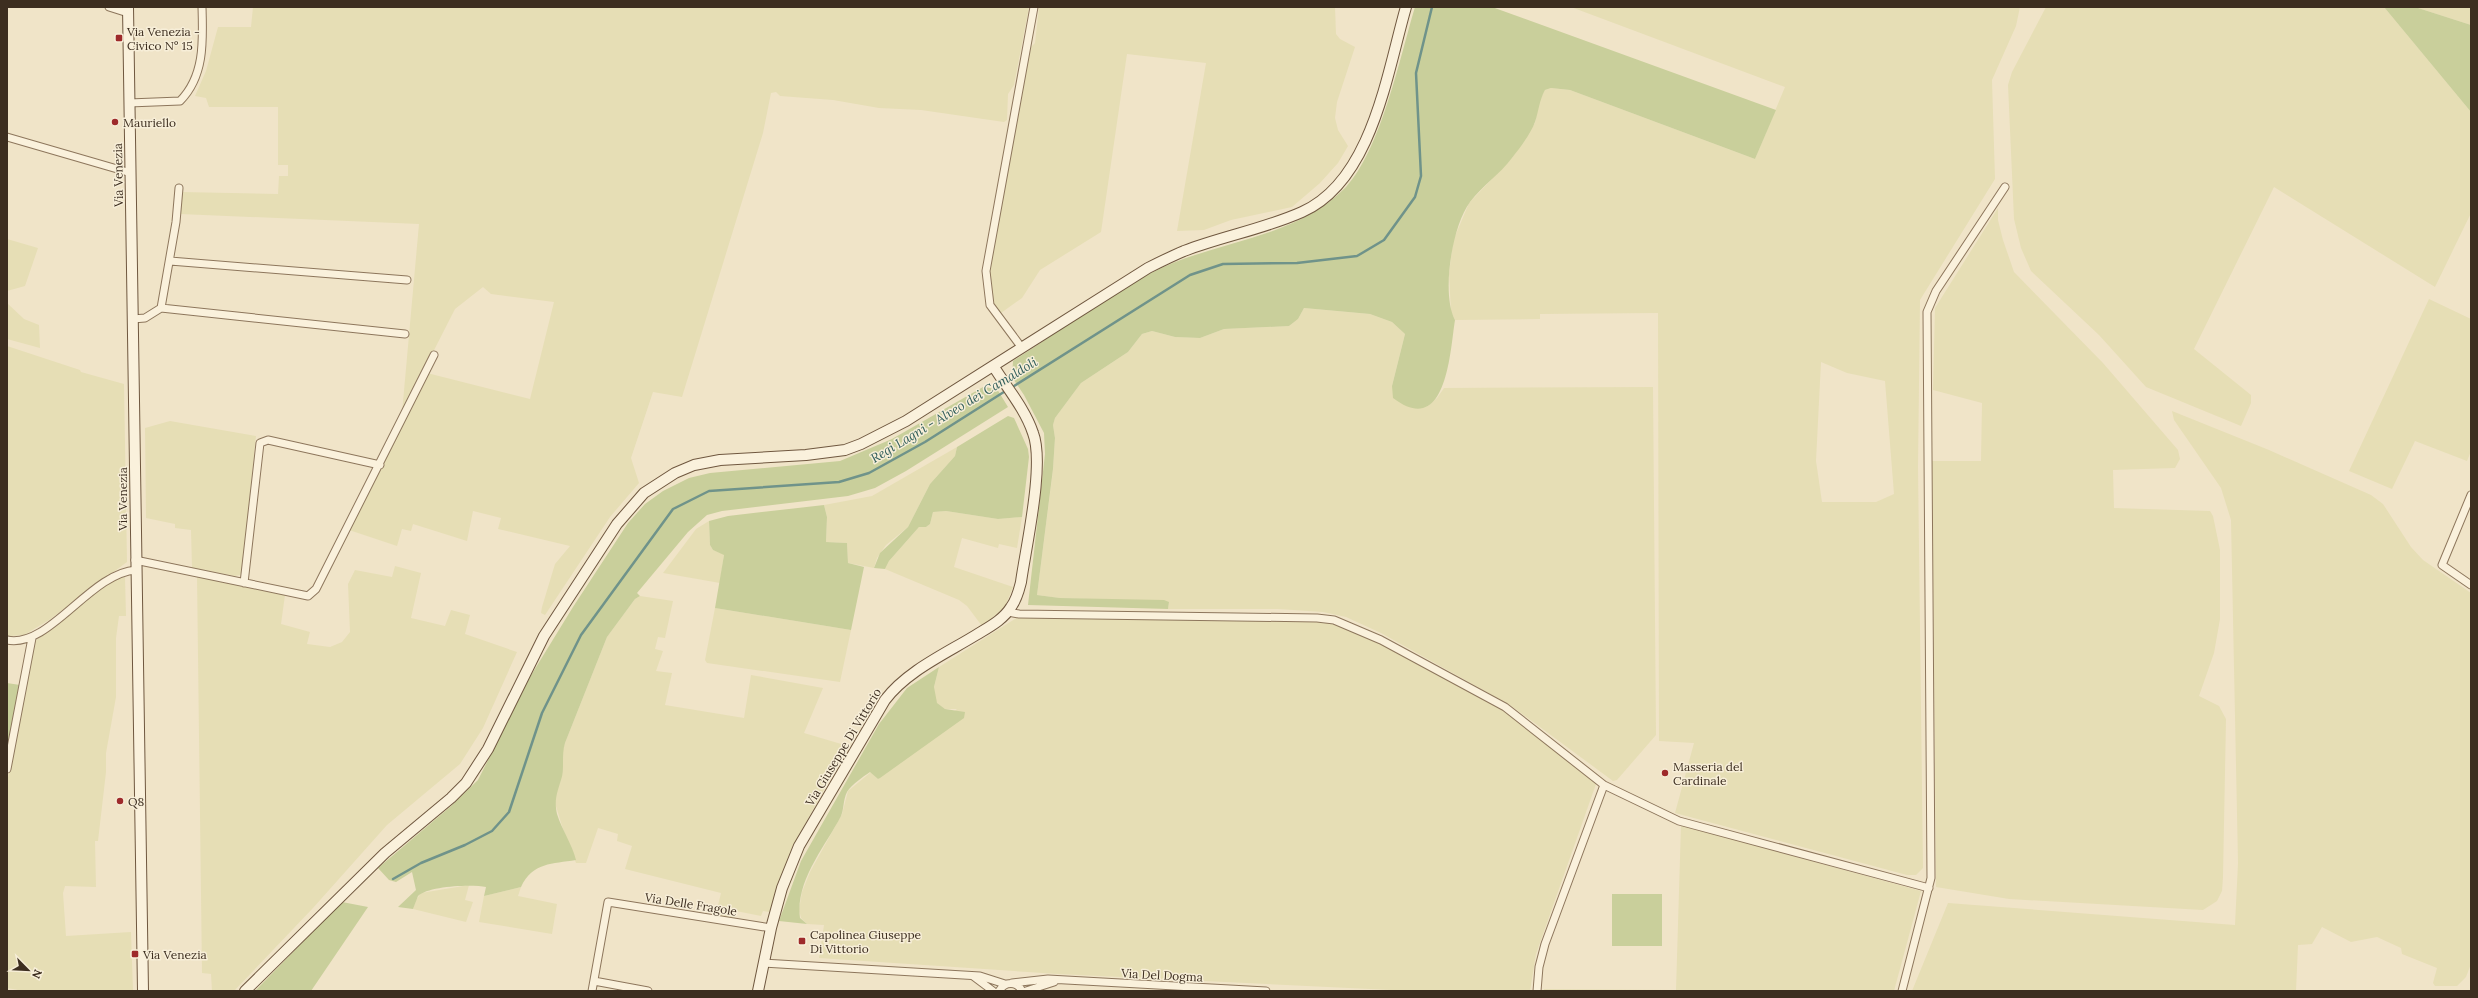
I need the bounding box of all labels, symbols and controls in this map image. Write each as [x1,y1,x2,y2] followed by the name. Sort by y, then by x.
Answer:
[126,24,200,53] place label: Via Venezia - Civico N° 15
[114,33,124,43] marker: Via Venezia - Civico N° 15
[123,115,176,130] place label: Mauriello
[110,117,120,127] marker: Mauriello
[110,143,126,208] street label: Via Venezia
[868,353,1041,467] water label: Regi Lagni - Alveo dei Camaldoli
[115,467,130,532] street label: Via Venezia
[801,685,884,809] street label: Via Giuseppe Di Vittorio
[1673,759,1743,788] place label: Masseria del Cardinale
[1660,768,1670,778] marker: Masseria del Cardinale
[128,794,145,809] place label: Q8
[115,796,125,806] marker: Q8
[643,889,739,919] street label: Via Delle Fragole
[810,927,922,956] place label: Capolinea Giuseppe Di Vittorio
[797,936,807,946] marker: Capolinea Giuseppe Di Vittorio
[142,947,207,962] place label: Via Venezia
[130,949,140,959] marker: Via Venezia
[8,950,48,990] north arrow
[1120,965,1203,985] street label: Via Del Dogma
[29,967,45,981] text: N

